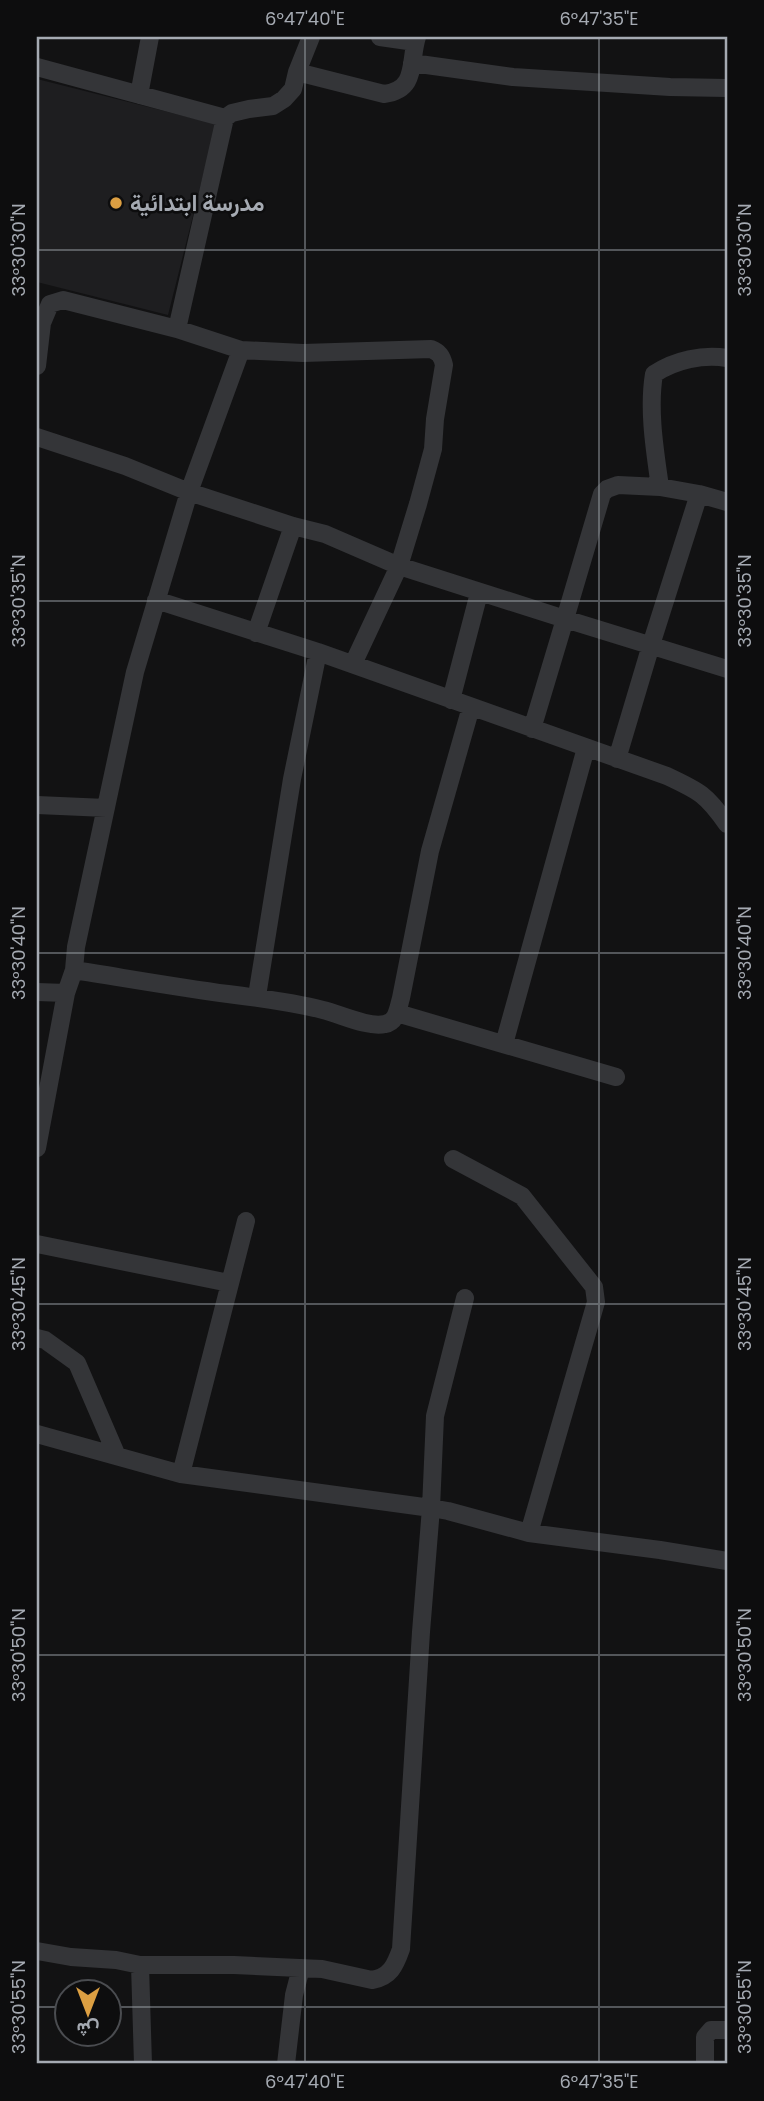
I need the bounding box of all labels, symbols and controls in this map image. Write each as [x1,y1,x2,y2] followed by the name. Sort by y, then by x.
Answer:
[265,6,345,31] text: 6°47'40"E
[559,6,639,31] text: 6°47'35"E
[130,187,264,219] place label: مدرسة ابتدائية
[108,195,124,211] marker: مدرسة ابتدائية
[6,203,31,297] text: 33°30'30"N
[732,203,757,297] text: 33°30'30"N
[6,554,31,648] text: 33°30'35"N
[732,554,757,648] text: 33°30'35"N
[6,906,31,1000] text: 33°30'40"N
[732,906,757,1000] text: 33°30'40"N
[6,1257,31,1351] text: 33°30'45"N
[732,1257,757,1351] text: 33°30'45"N
[6,1608,31,1702] text: 33°30'50"N
[732,1608,757,1702] text: 33°30'50"N
[6,1960,31,2054] text: 33°30'55"N
[732,1960,757,2054] text: 33°30'55"N
[52,1979,122,2048] north arrow
[76,2016,99,2043] text: ش
[265,2069,345,2094] text: 6°47'40"E
[559,2069,639,2094] text: 6°47'35"E

